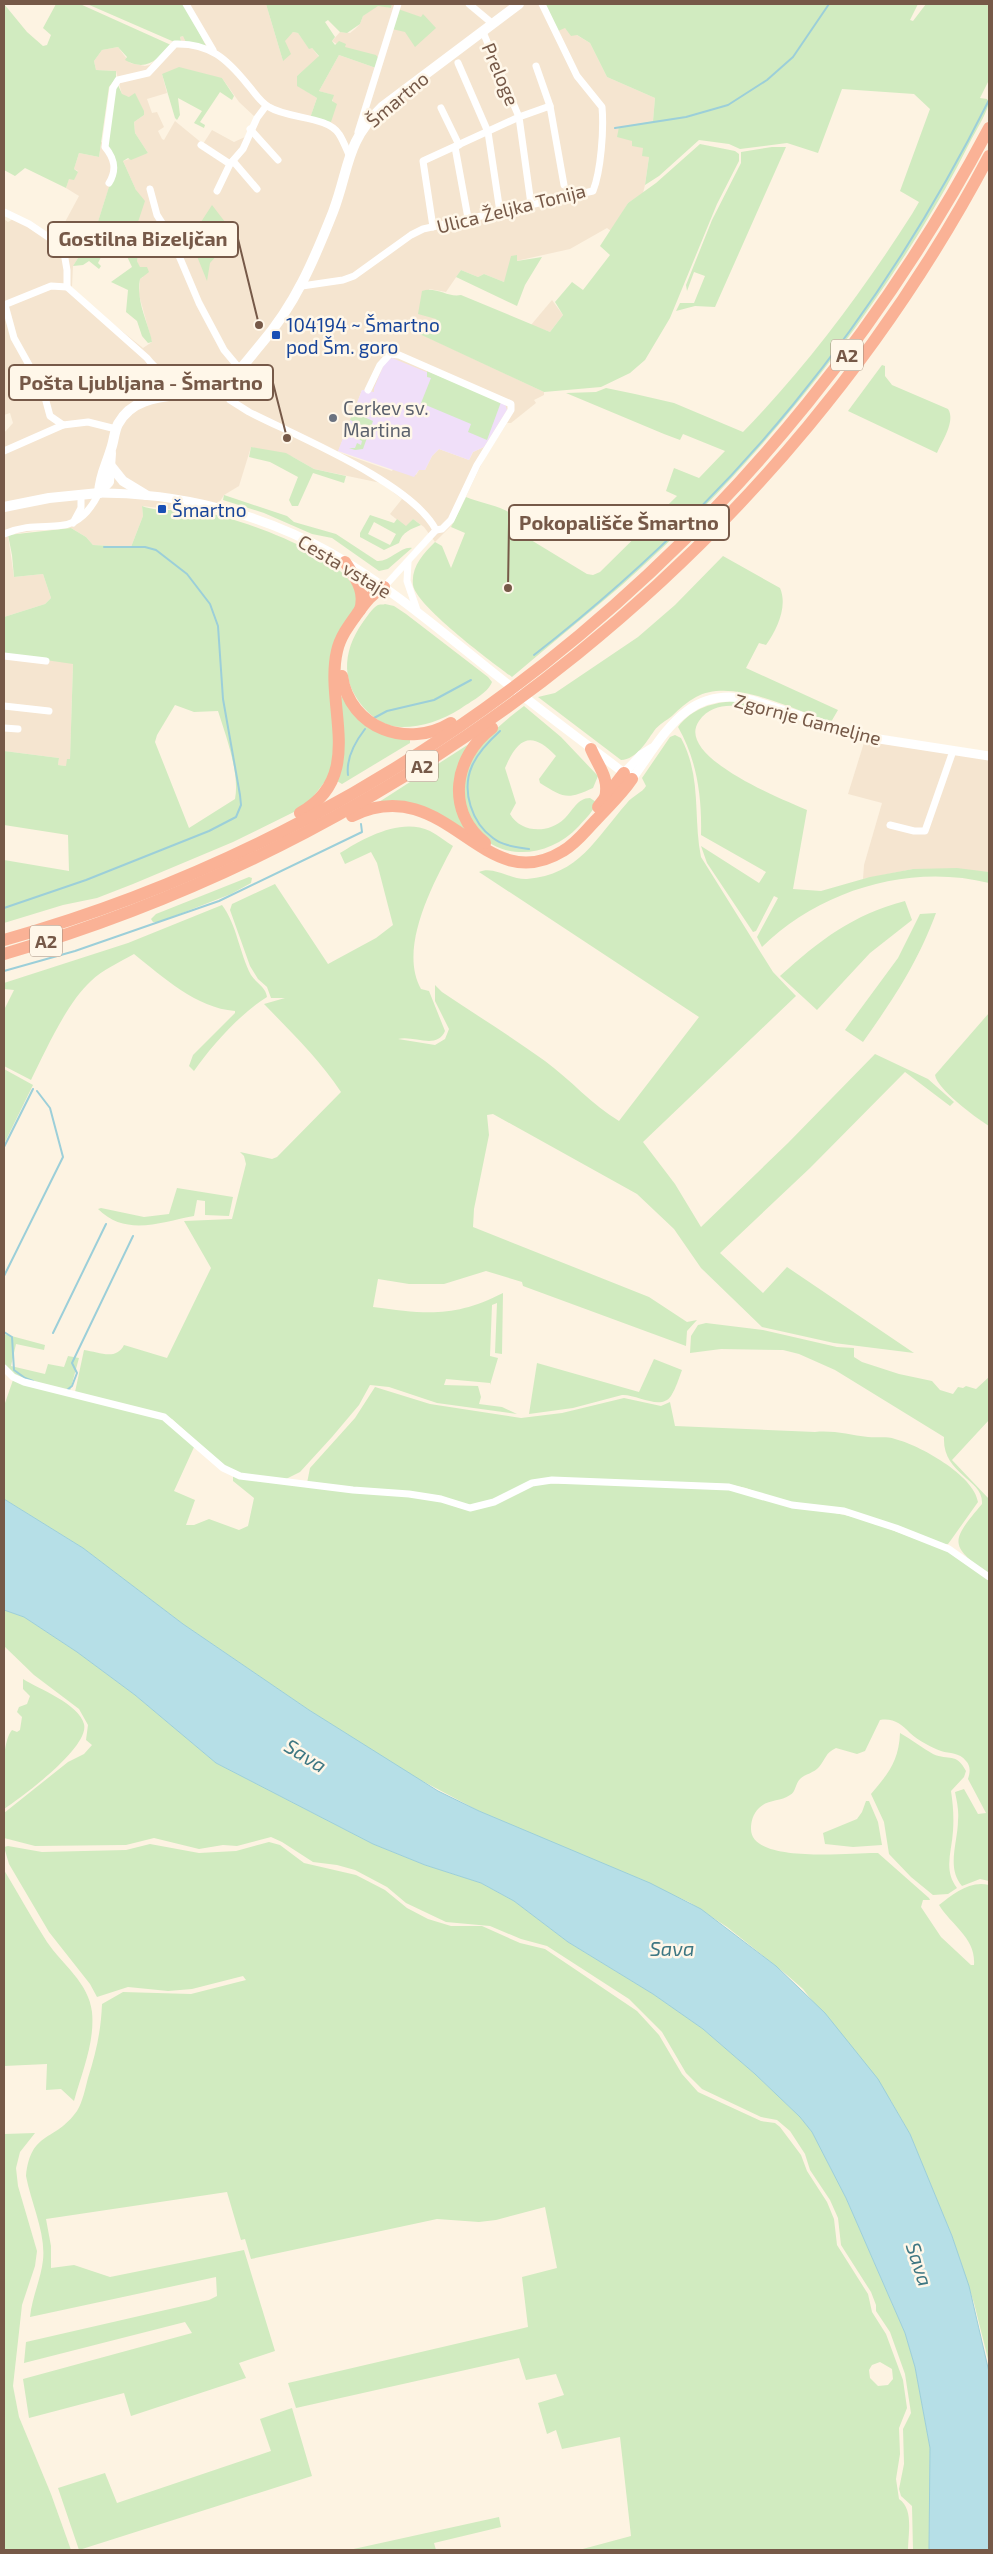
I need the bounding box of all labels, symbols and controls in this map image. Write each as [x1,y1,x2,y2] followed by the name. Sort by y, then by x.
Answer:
[478,39,524,109] street label: Preloge
[361,66,433,132] street label: Šmartno
[434,178,588,238] street label: Ulica Željka Tonija
[48,222,238,257] callout: Gostilna Bizeljčan
[58,226,228,250] text: Gostilna Bizeljčan
[286,313,440,358] place label: 104194 ~ Šmartno pod Šm. goro
[270,329,282,341] marker: 104194 ~ Šmartno pod Šm. goro
[831,340,863,370] road number: A2
[9,365,273,400] callout: Pošta Ljubljana - Šmartno
[19,370,263,394] text: Pošta Ljubljana - Šmartno
[343,396,428,441] place label: Cerkev sv. Martina
[327,412,339,424] marker: Cerkev sv. Martina
[172,498,246,521] place label: Šmartno
[156,503,168,515] marker: Šmartno
[509,505,729,540] callout: Pokopališče Šmartno
[519,510,719,534] text: Pokopališče Šmartno
[294,529,396,603] street label: Cesta vstaje
[732,688,884,750] street label: Zgornje Gameljne
[406,750,438,781] road number: A2
[30,926,62,956] road number: A2
[281,1733,331,1777] water label: Sava
[650,1936,694,1960] water label: Sava
[902,2239,938,2289] water label: Sava

